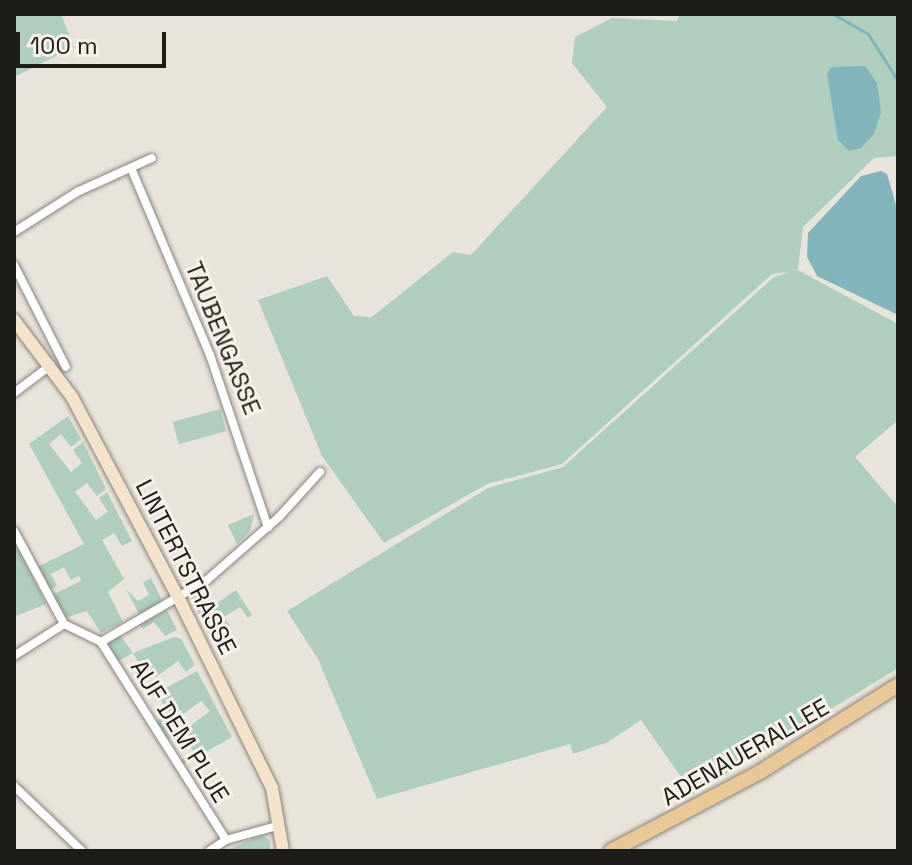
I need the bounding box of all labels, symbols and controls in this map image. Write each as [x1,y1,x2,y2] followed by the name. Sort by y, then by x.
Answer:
[20,16,170,66] scale bar
[30,30,98,61] text: 100 m
[179,257,267,419] street label: TAUBENGASSE
[130,475,242,659] street label: LINTERTSTRASSE
[125,654,235,808] street label: AUF DEM PLUE
[656,692,834,812] street label: ADENAUERALLEE

